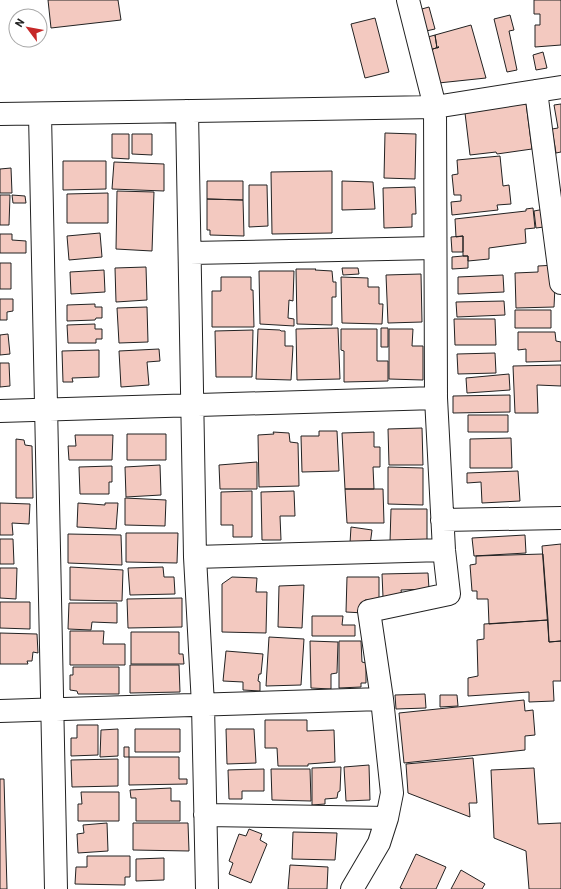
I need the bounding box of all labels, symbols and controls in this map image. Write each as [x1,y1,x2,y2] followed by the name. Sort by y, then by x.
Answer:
[8,8,48,48] north arrow
[12,16,27,29] text: N

